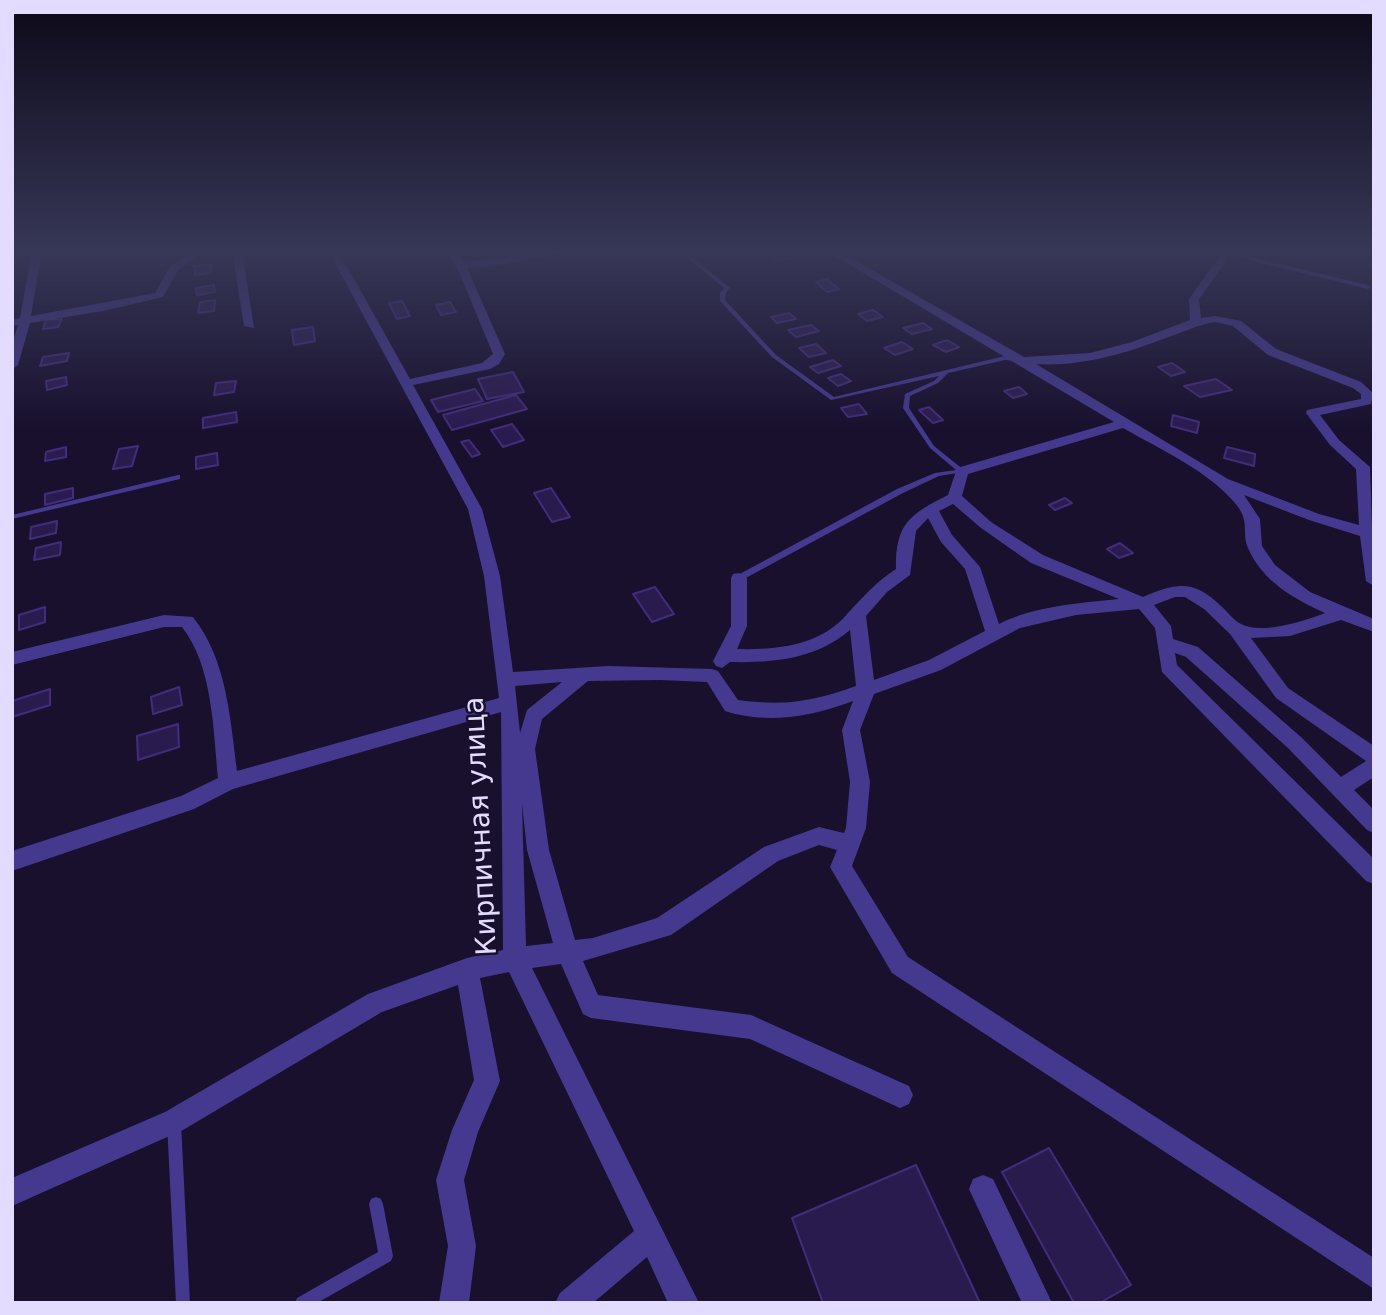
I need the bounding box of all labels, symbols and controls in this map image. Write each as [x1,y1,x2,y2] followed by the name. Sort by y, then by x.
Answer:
[458,696,506,956] street label: Кирпичная улица

